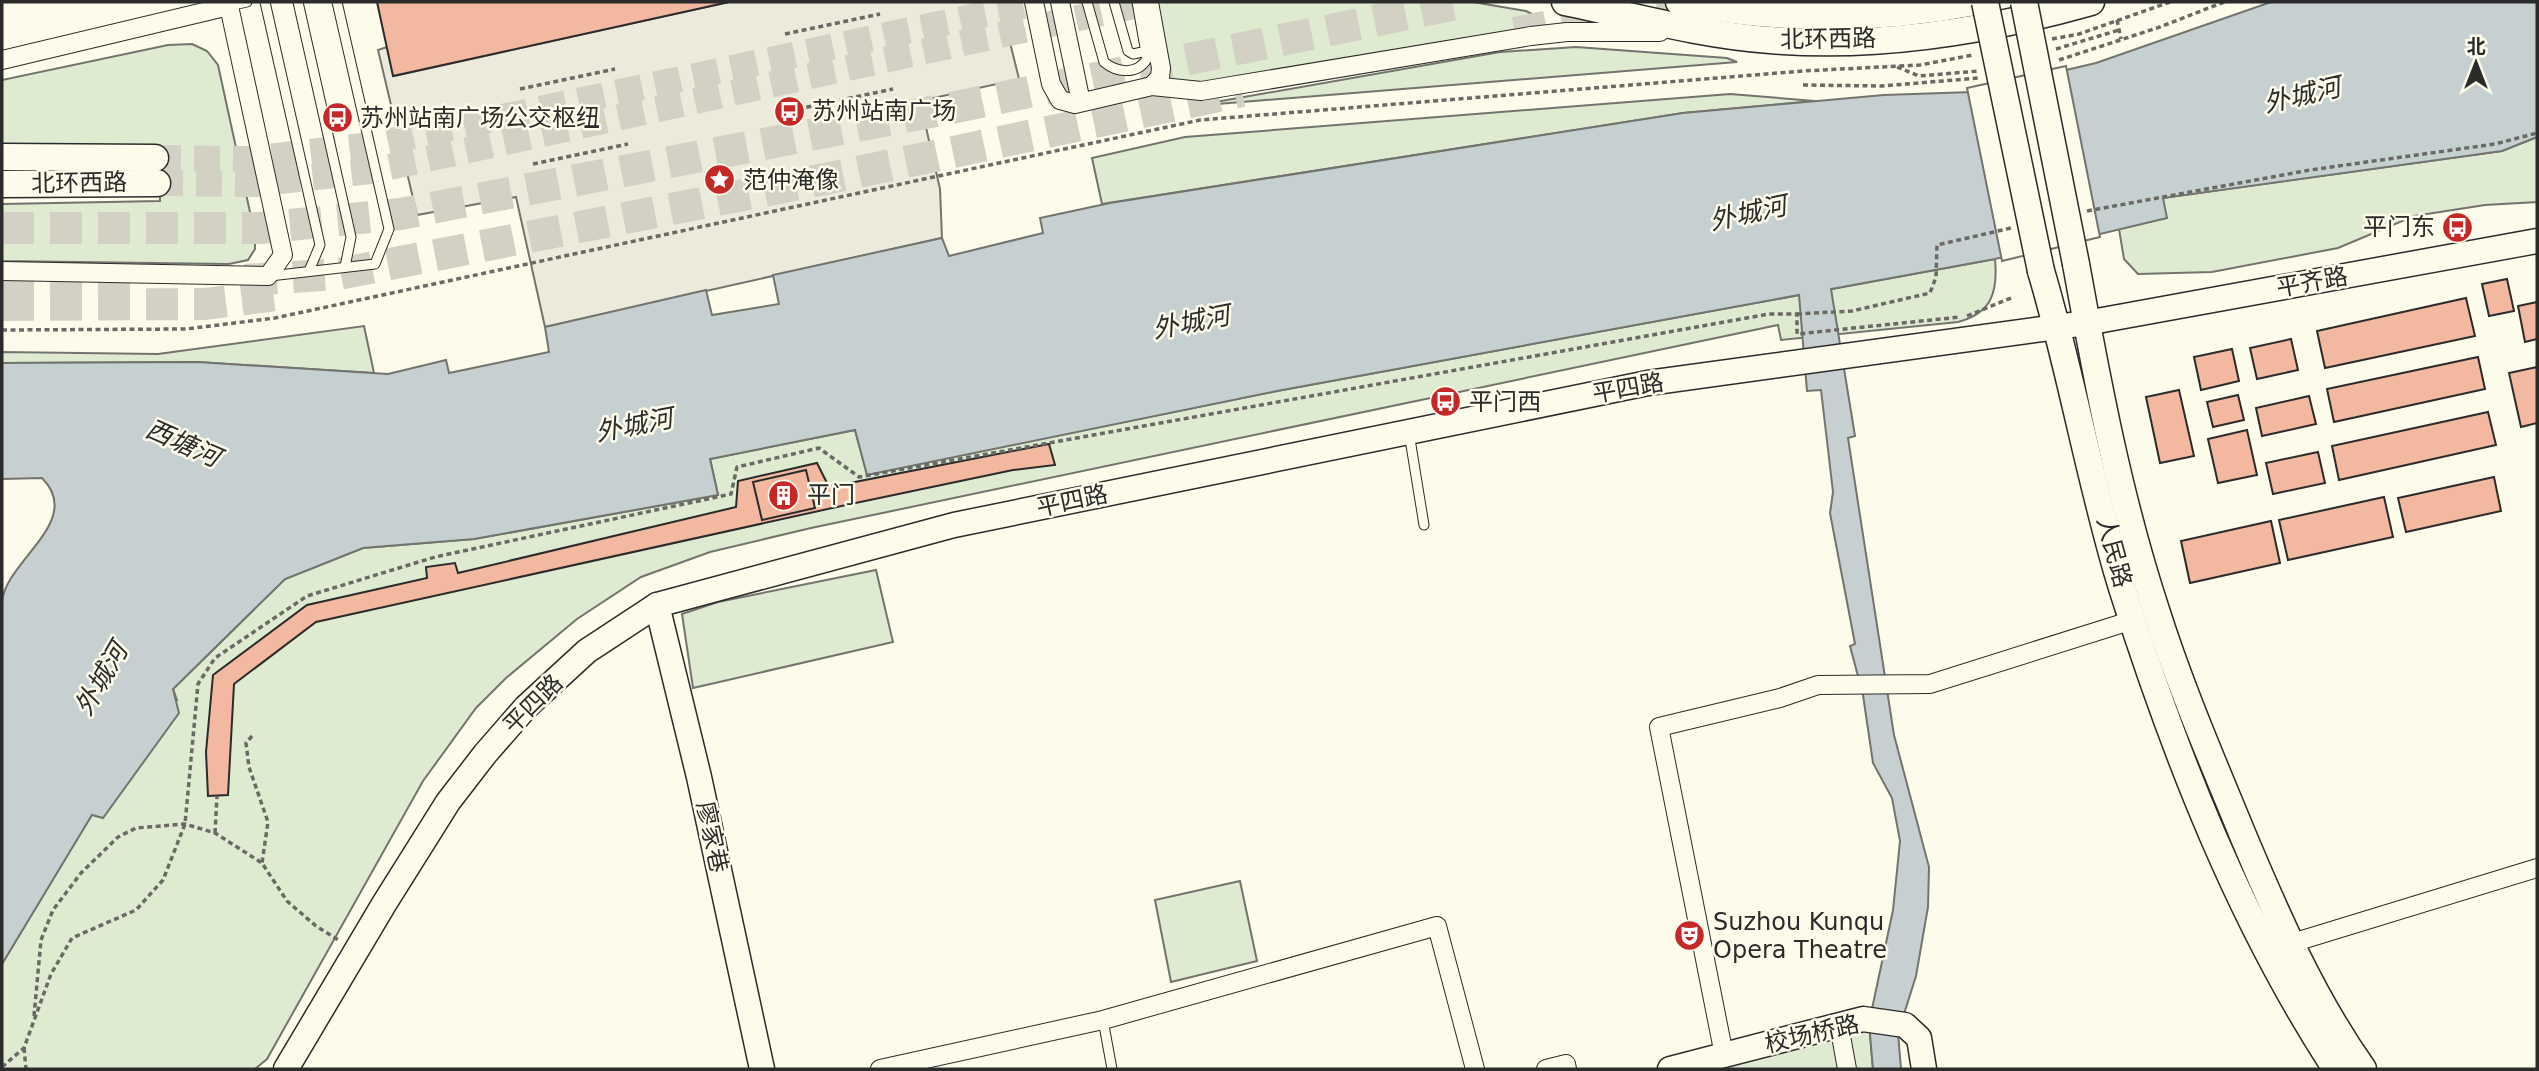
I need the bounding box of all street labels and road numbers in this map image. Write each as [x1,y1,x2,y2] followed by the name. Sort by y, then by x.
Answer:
[1780,24,1876,54] street label: 北环西路
[31,168,127,198] street label: 北环西路
[2274,262,2350,302] street label: 平齐路
[1590,368,1666,408] street label: 平四路
[1034,480,1110,522] street label: 平四路
[2091,514,2137,590] street label: 人民路
[498,669,568,739] street label: 平四路
[691,799,733,875] street label: 廖家巷
[1762,1010,1862,1058] street label: 校场桥路

